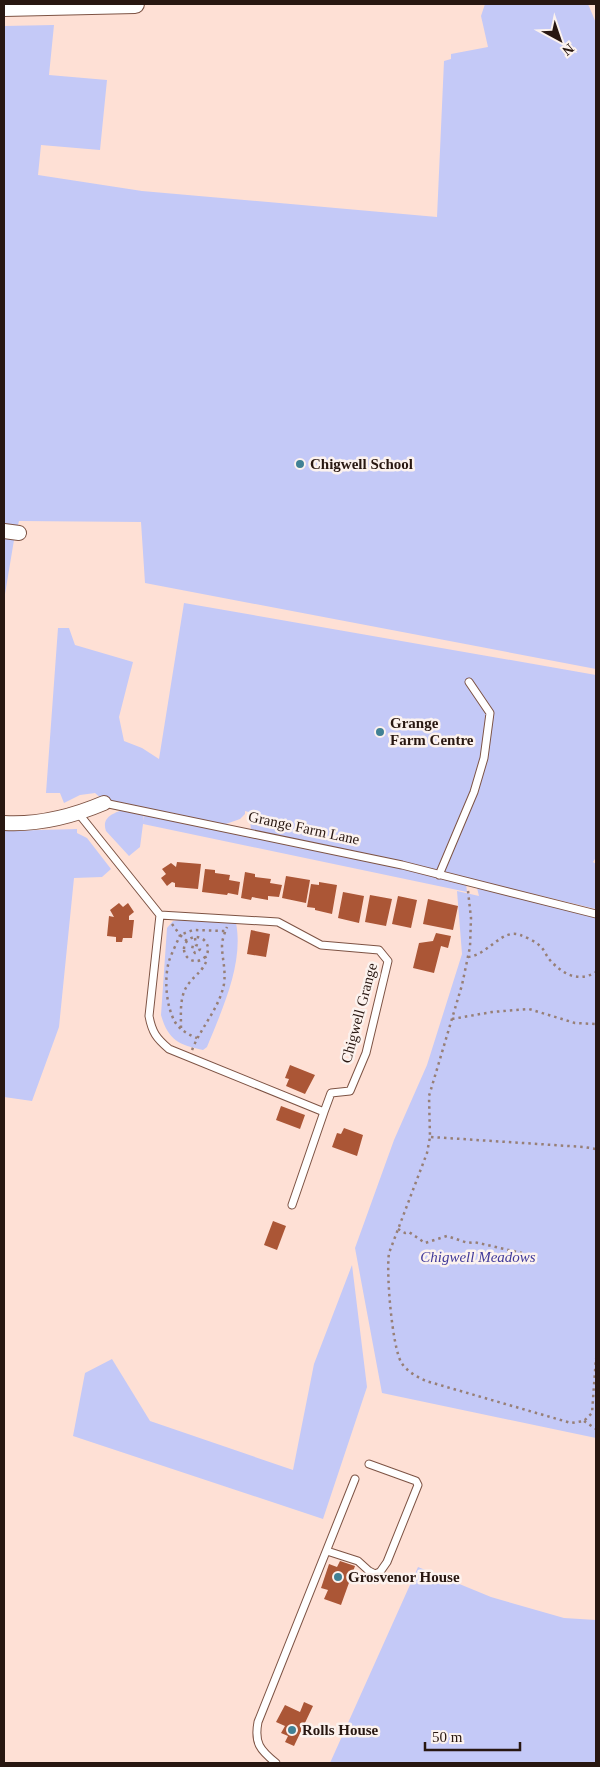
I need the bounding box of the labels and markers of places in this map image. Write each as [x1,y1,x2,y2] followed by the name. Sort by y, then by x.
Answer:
[310,456,413,472] place label: Chigwell School
[294,458,306,470] marker: Chigwell School
[390,715,474,748] place label: Grange Farm Centre
[374,726,386,738] marker: Grange Farm Centre
[348,1569,460,1585] place label: Grosvenor House
[332,1571,344,1583] marker: Grosvenor House
[302,1722,379,1738] place label: Rolls House
[286,1724,298,1736] marker: Rolls House

